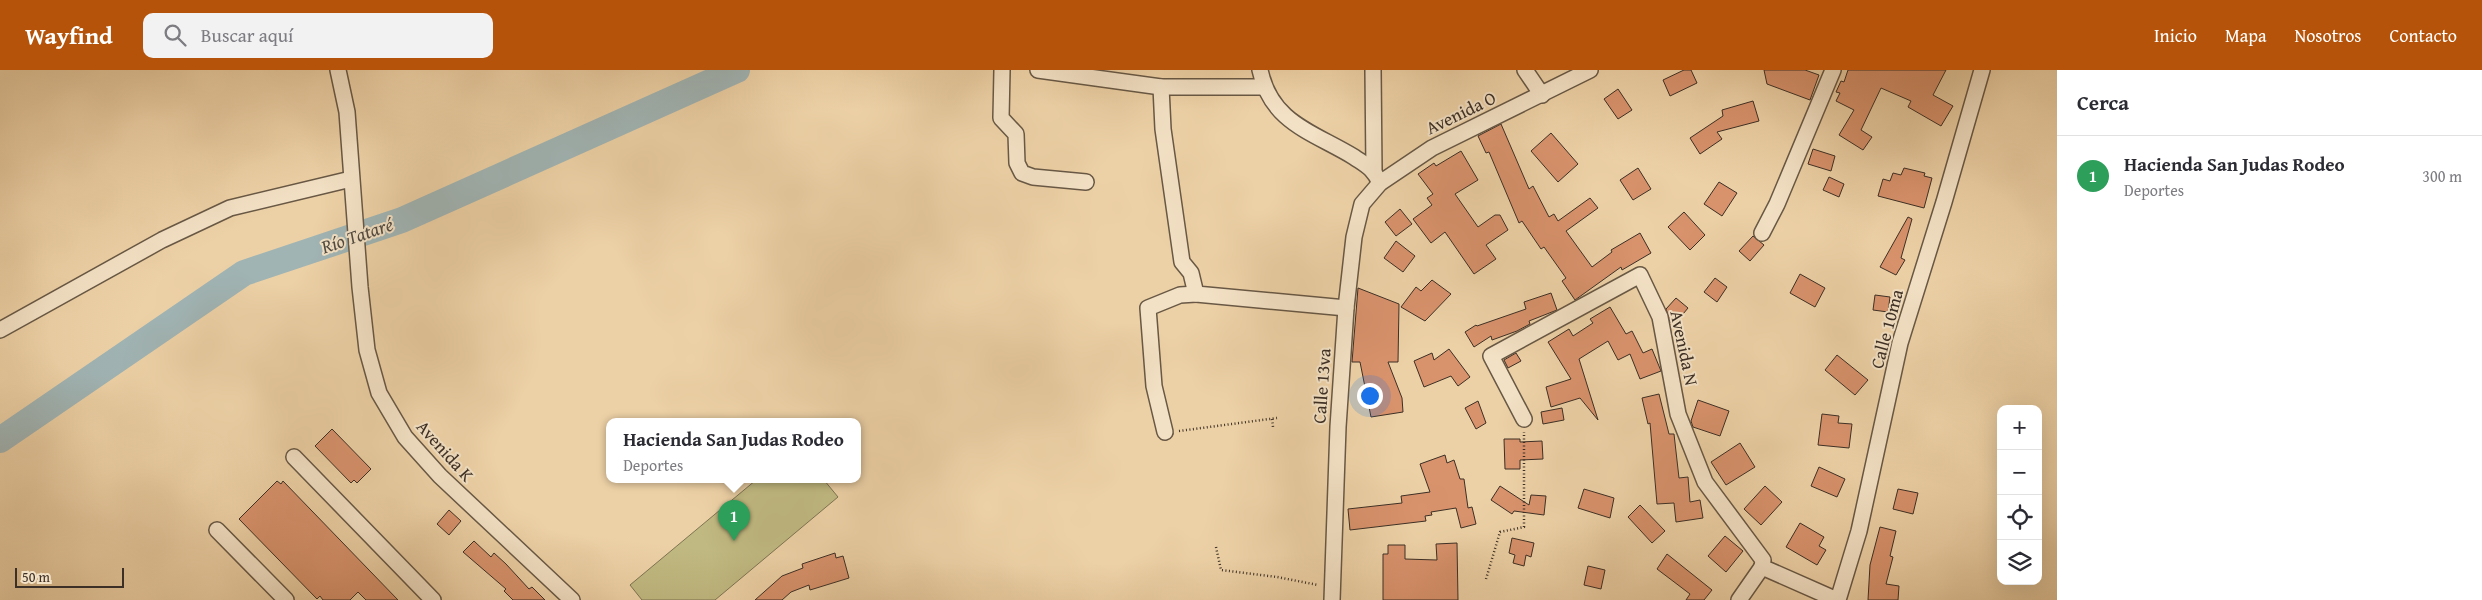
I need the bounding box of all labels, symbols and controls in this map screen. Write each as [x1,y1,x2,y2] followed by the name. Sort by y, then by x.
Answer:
[143,13,493,58] search box
[25,18,113,53] text: Wayfind
[161,21,189,49] icon: search
[201,21,293,49] text: Buscar aquí
[2154,22,2197,49] text: Inicio
[2225,22,2266,49] text: Mapa
[2294,22,2362,49] text: Nosotros
[2390,22,2457,49] text: Contacto
[1421,84,1501,141] street label: Avenida O
[2077,87,2129,118] text: Cerca
[2124,150,2345,178] text: Hacienda San Judas Rodeo
[2089,164,2097,188] text: 1
[2422,164,2462,188] text: 300 m
[2124,178,2184,202] text: Deportes
[316,209,398,261] water label: Río Tataré
[1863,286,1910,372] street label: Calle 10ma
[1663,308,1706,388] street label: Avenida N
[1305,347,1338,424] street label: Calle 13va
[1357,383,1383,409] your location
[1997,405,2042,585] map controls
[1997,405,2042,450] button: +
[410,414,481,488] street label: Avenida K
[606,418,861,483] popup
[623,425,844,453] text: Hacienda San Judas Rodeo
[1997,450,2042,495] button: −
[623,453,683,477] text: Deportes
[1997,495,2042,540] button: locate
[718,500,750,541] pin: 1
[1997,540,2042,585] button: layers
[15,565,124,588] scale bar
[22,567,50,587] text: 50 m

